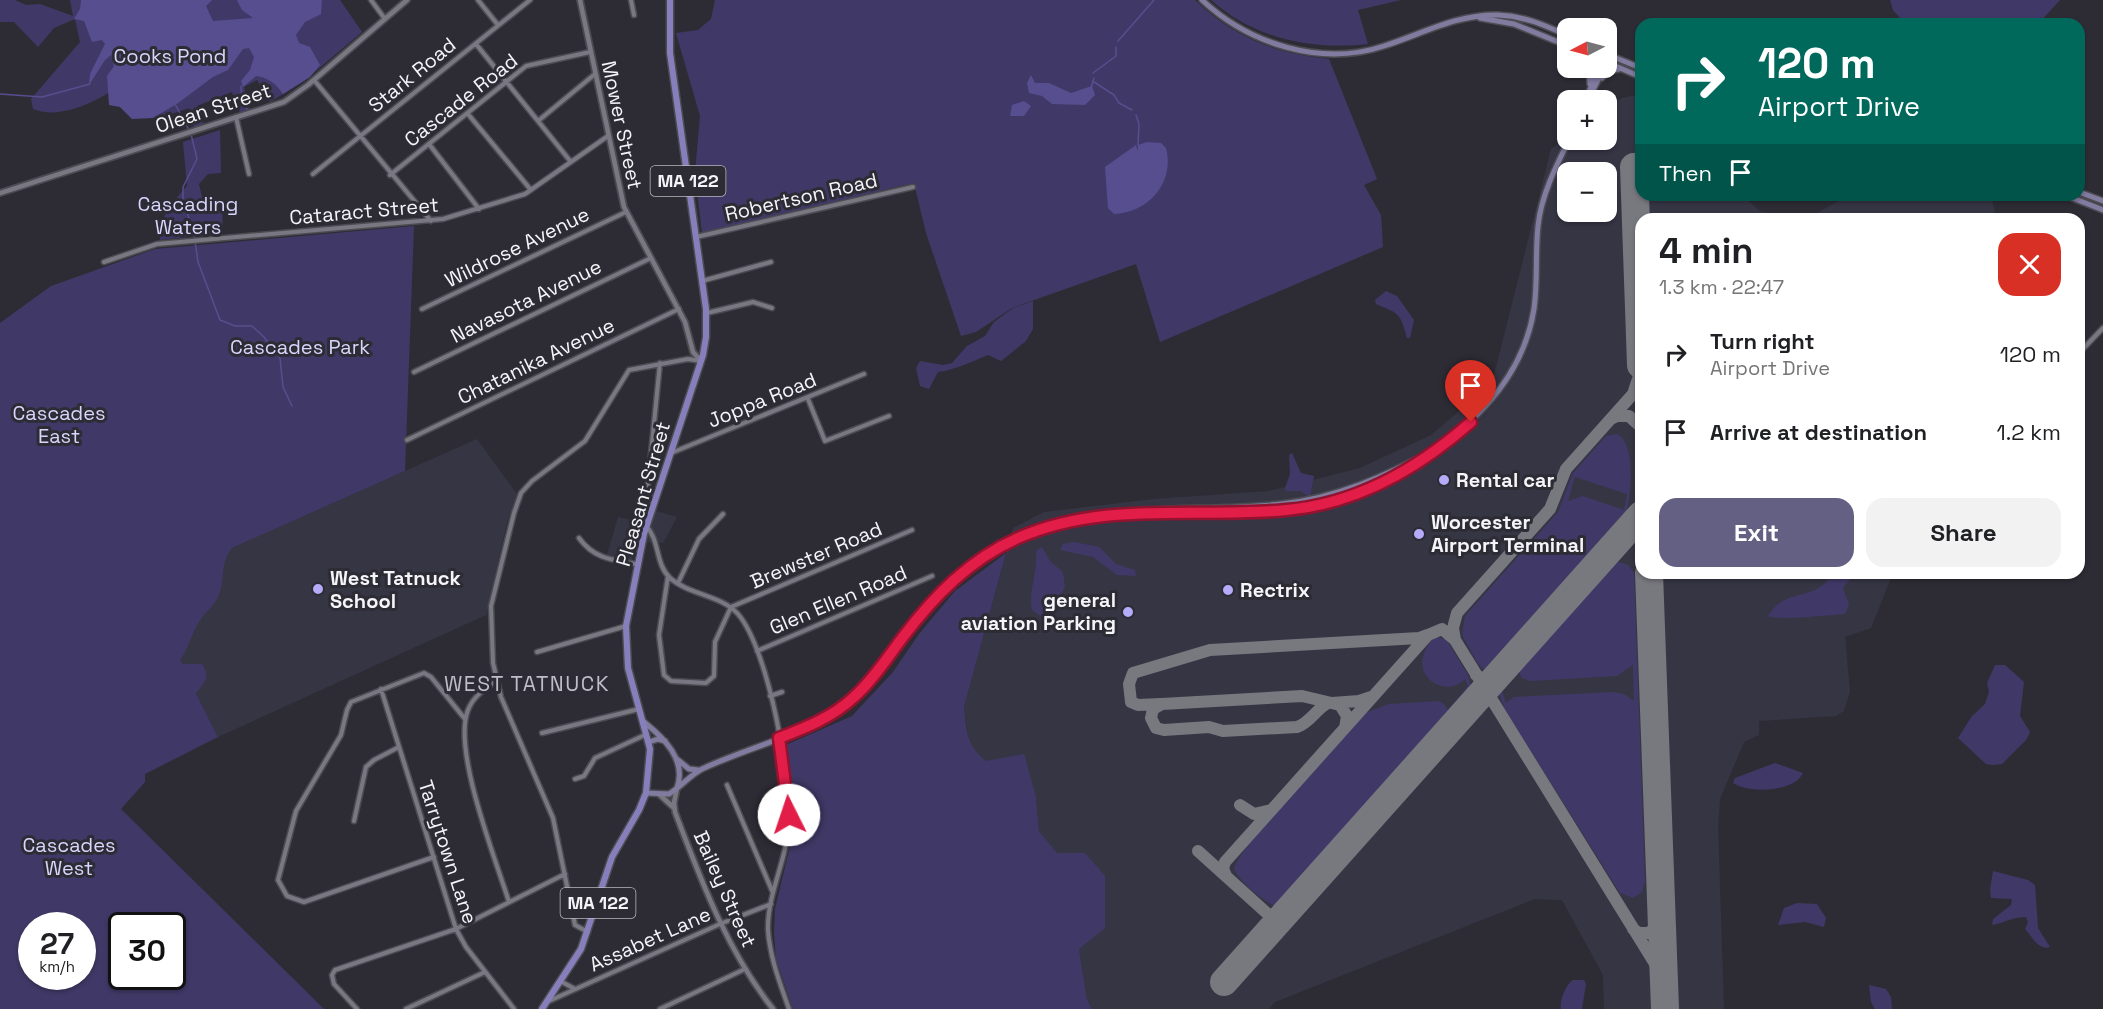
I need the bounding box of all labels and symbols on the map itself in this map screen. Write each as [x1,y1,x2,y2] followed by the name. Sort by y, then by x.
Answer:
[1557,18,1617,78] north arrow
[363,32,461,118] street label: Stark Road
[114,43,226,69] park label: Cooks Pond
[399,48,523,152] street label: Cascade Road
[596,58,648,192] street label: Mower Street
[152,77,274,139] street label: Olean Street
[650,166,726,196] road number: MA 122
[722,167,880,227] street label: Robertson Road
[138,191,238,240] park label: Cascading Waters
[288,192,440,230] street label: Cataract Street
[440,201,594,293] street label: Wildrose Avenue
[446,253,606,349] street label: Navasota Avenue
[453,312,619,410] street label: Chatanika Avenue
[230,334,370,360] park label: Cascades Park
[1445,360,1496,422] pin
[704,366,820,434] street label: Joppa Road
[12,400,106,449] park label: Cascades East
[610,419,676,569] street label: Pleasant Street
[1456,467,1555,493] place label: Rental car
[1437,473,1451,487] marker: Rental car
[1431,509,1584,558] place label: Worcester Airport Terminal
[746,516,886,594] street label: Brewster Road
[1412,527,1426,541] marker: Worcester Airport Terminal
[765,559,911,641] street label: Glen Ellen Road
[330,565,461,614] place label: West Tatnuck School
[1240,577,1310,603] place label: Rectrix
[311,582,325,596] marker: West Tatnuck School
[1221,583,1235,597] marker: Rectrix
[961,587,1116,636] place label: general aviation Parking
[1121,605,1135,619] marker: general aviation Parking
[444,670,610,697] district label: WEST TATNUCK
[412,777,484,927] street label: Tarrytown Lane
[757,783,821,847] position arrow
[688,827,762,951] street label: Bailey Street
[22,832,116,881] park label: Cascades West
[560,888,636,918] road number: MA 122
[585,901,715,977] street label: Assabet Lane
[108,912,186,990] speed limit sign: 30

